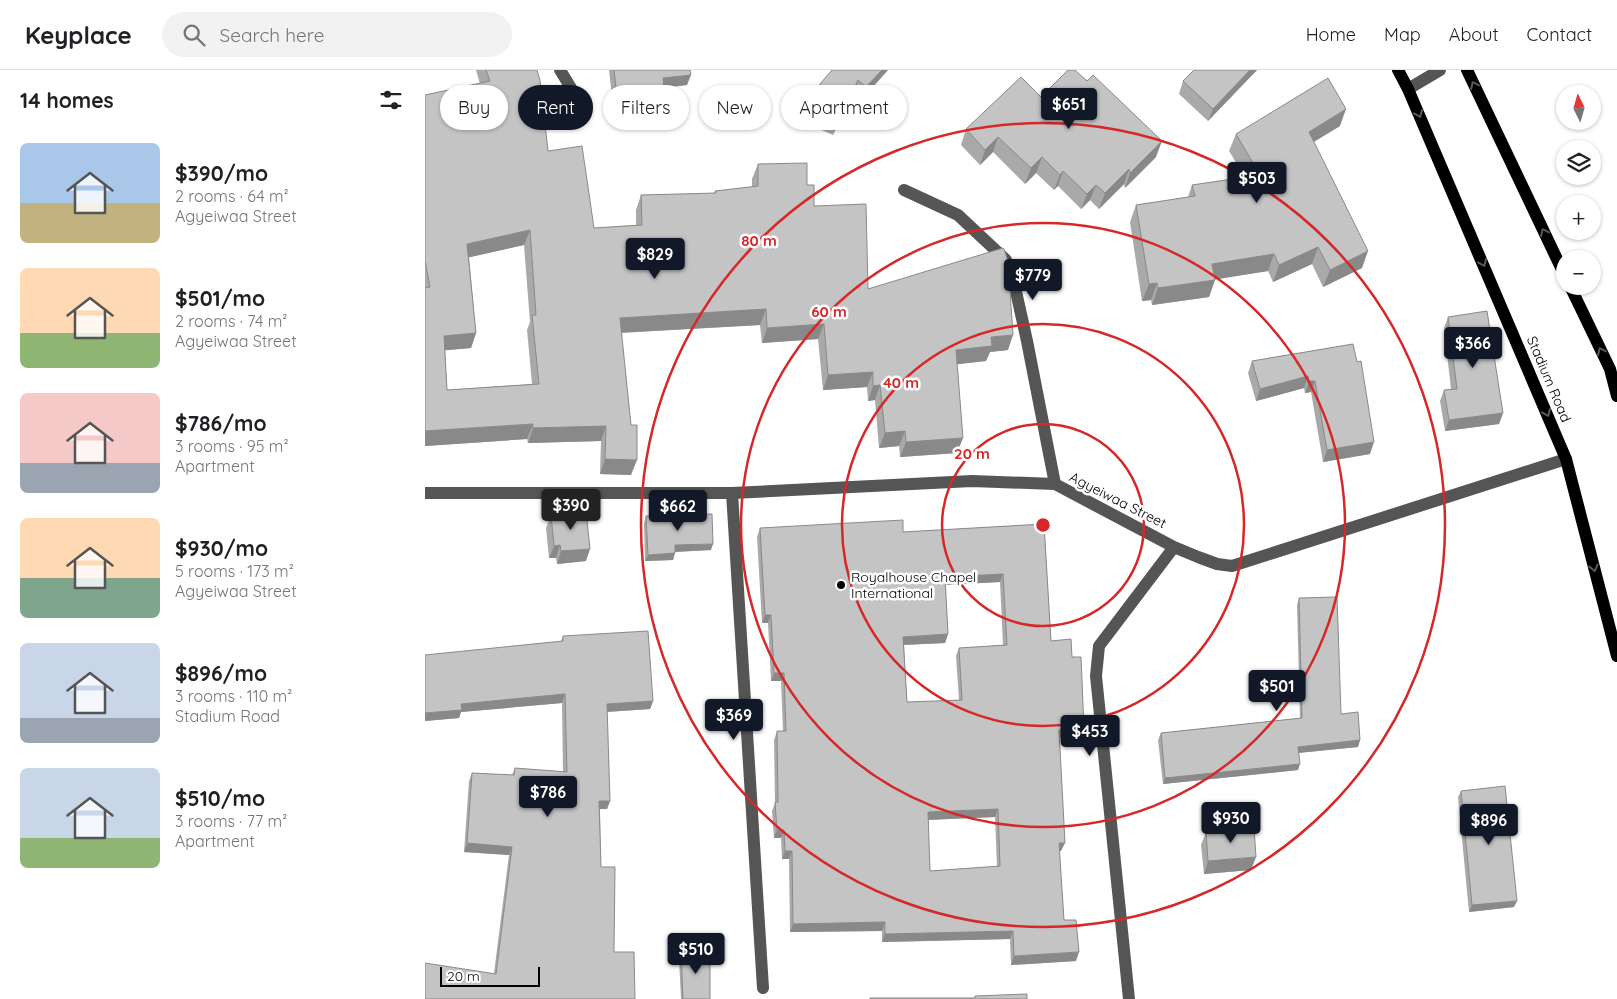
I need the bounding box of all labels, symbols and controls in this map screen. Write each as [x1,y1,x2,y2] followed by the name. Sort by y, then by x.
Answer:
[162,12,512,57] search box
[25,20,132,50] text: Keyplace
[180,21,208,49] icon: search
[220,23,325,47] text: Search here
[1306,23,1356,46] text: Home
[1384,23,1421,46] text: Map
[1449,23,1499,46] text: About
[1527,23,1592,46] text: Contact
[1470,81,1480,90] one-way arrow
[440,85,508,130] chip: Buy
[518,85,593,130] chip: Rent
[603,85,689,130] chip: Filters
[699,85,771,130] chip: New
[781,85,907,130] chip: Apartment
[1556,85,1601,130] north arrow
[1556,85,1601,295] map controls
[377,86,405,114] icon: filters
[20,87,114,113] text: 14 homes
[1039,88,1099,130] pin: $651
[1052,94,1086,114] text: $651
[1412,109,1423,118] one-way arrow
[1556,140,1601,185] button: layers
[175,160,268,186] text: $390/mo
[1227,162,1287,204] pin: $503
[60,163,120,223] icon: home
[1238,168,1276,188] text: $503
[175,186,289,206] text: 2 rooms · 64 m²
[1556,195,1601,240] button: +
[175,206,297,226] text: Agyeiwaa Street
[1540,228,1550,237] one-way arrow
[741,231,777,250] text: 80 m
[625,238,685,280] pin: $829
[637,244,673,264] text: $829
[1556,250,1601,295] button: −
[1003,258,1063,301] pin: $779
[1477,258,1488,267] one-way arrow
[1015,265,1051,285] text: $779
[175,285,265,311] text: $501/mo
[60,288,120,348] icon: home
[811,302,847,321] text: 60 m
[175,311,287,331] text: 2 rooms · 74 m²
[1443,326,1503,369] pin: $366
[175,331,297,351] text: Agyeiwaa Street
[1455,333,1491,353] text: $366
[1523,333,1575,425] street label: Stadium Road
[1597,347,1607,356] one-way arrow
[883,373,919,392] text: 40 m
[1540,408,1551,417] one-way arrow
[175,410,267,436] text: $786/mo
[60,413,120,473] icon: home
[175,436,289,456] text: 3 rooms · 95 m²
[954,444,990,463] text: 20 m
[175,456,255,476] text: Apartment
[1067,468,1170,532] street label: Agyeiwaa Street
[541,488,601,531] pin: $390
[648,490,708,532] pin: $662
[552,495,590,515] text: $390
[660,496,696,516] text: $662
[1034,516,1052,534] centre of rings
[175,535,268,561] text: $930/mo
[60,538,120,598] icon: home
[175,561,294,581] text: 5 rooms · 173 m²
[1588,563,1599,572] one-way arrow
[851,568,976,602] place label: Royalhouse Chapel International
[835,579,847,591] marker: Royalhouse Chapel International
[175,581,297,601] text: Agyeiwaa Street
[175,660,267,686] text: $896/mo
[60,663,120,723] icon: home
[1247,670,1307,712] pin: $501
[1260,676,1294,696] text: $501
[175,686,292,706] text: 3 rooms · 110 m²
[704,698,764,741] pin: $369
[716,705,752,725] text: $369
[175,706,280,726] text: Stadium Road
[1060,714,1120,757] pin: $453
[1072,721,1108,741] text: $453
[518,776,578,818] pin: $786
[530,782,566,802] text: $786
[175,785,265,811] text: $510/mo
[60,788,120,848] icon: home
[1201,802,1261,844] pin: $930
[1459,804,1519,846] pin: $896
[1212,808,1250,828] text: $930
[1471,810,1507,830] text: $896
[175,811,287,831] text: 3 rooms · 77 m²
[175,831,255,851] text: Apartment
[666,932,726,975] pin: $510
[679,939,713,959] text: $510
[440,964,540,987] scale bar
[447,967,480,985] text: 20 m

